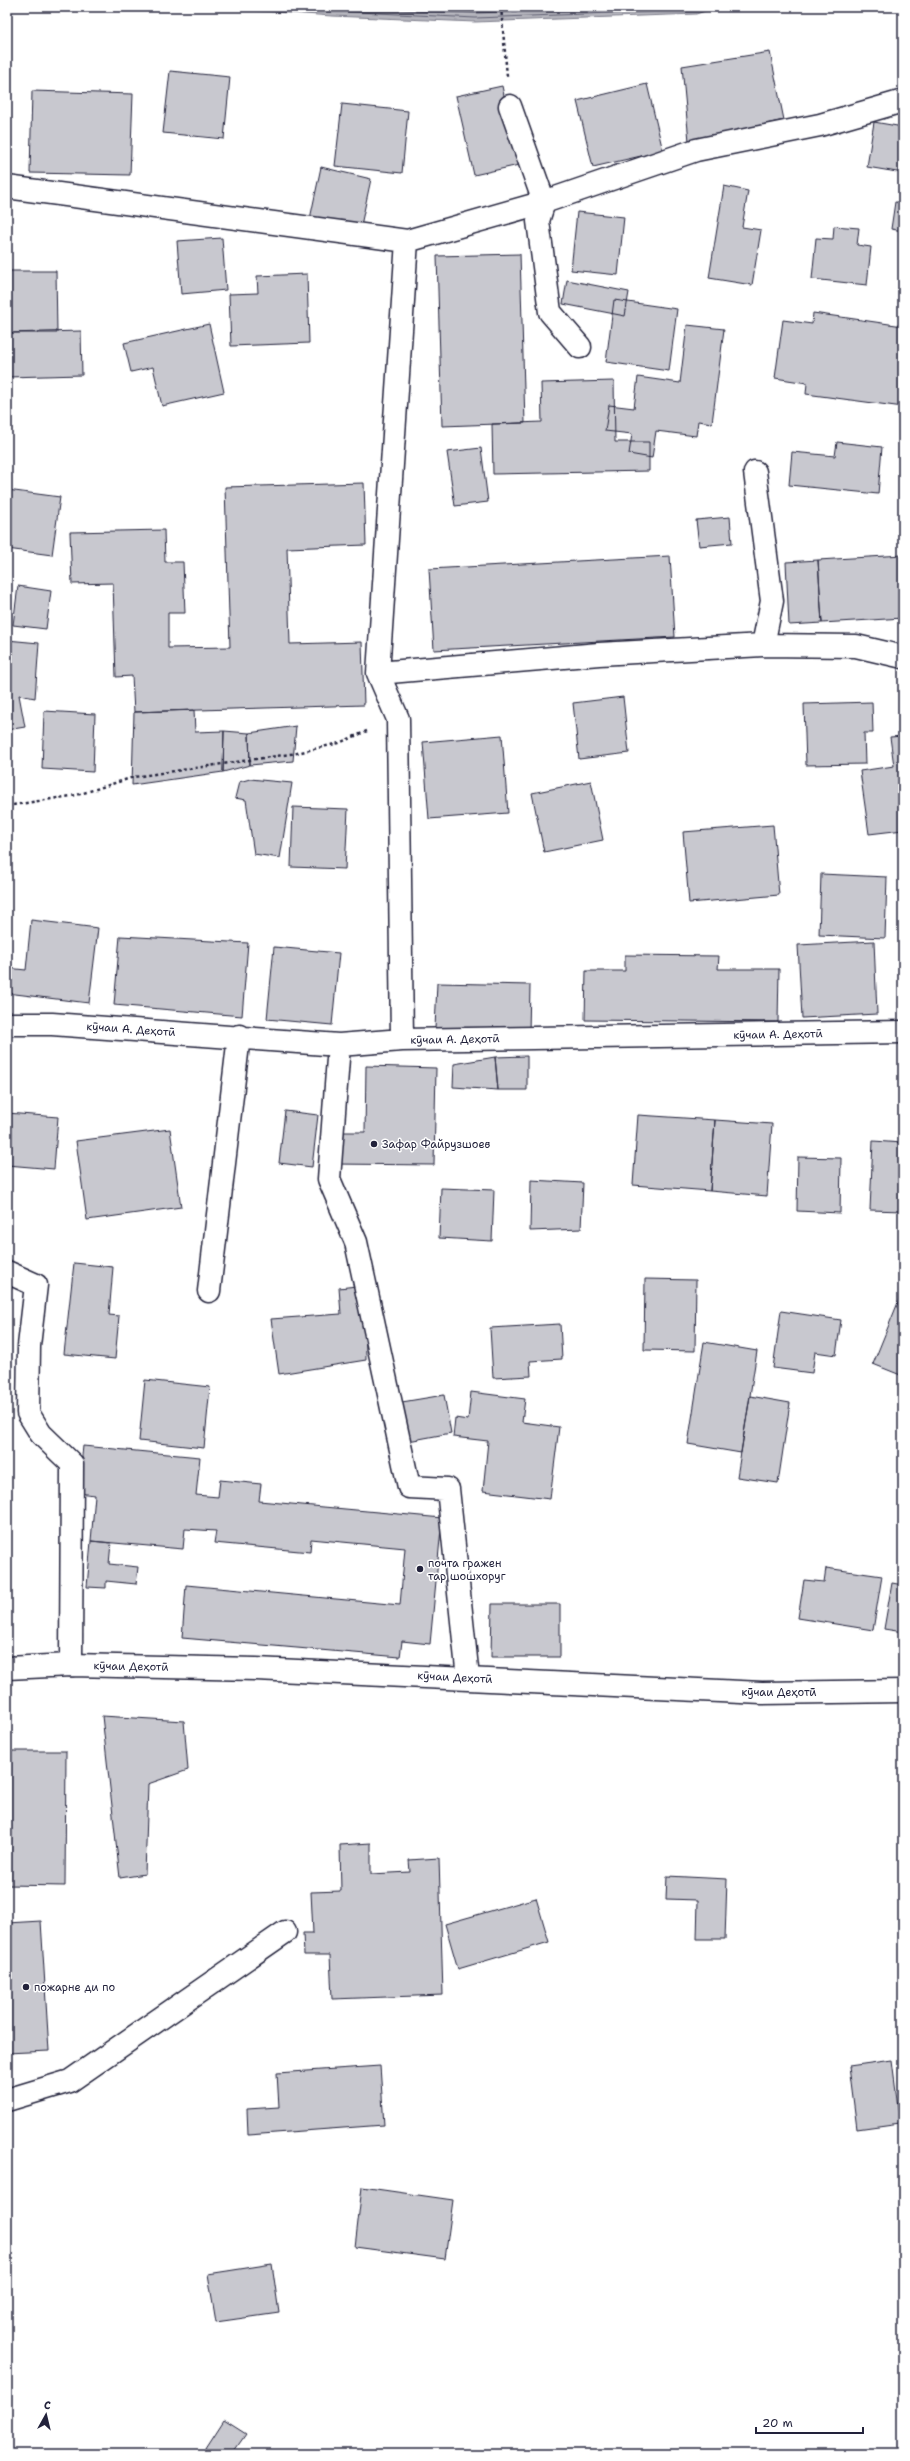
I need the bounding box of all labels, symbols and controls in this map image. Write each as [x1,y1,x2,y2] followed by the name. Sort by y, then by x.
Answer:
[86,1019,176,1040] street label: кӯчаи А. Деҳотӣ
[733,1026,823,1043] street label: кӯчаи А. Деҳотӣ
[410,1031,500,1048] street label: кӯчаи А. Деҳотӣ
[382,1137,491,1152] place label: Зафар Файрузшоев
[369,1139,379,1149] marker: Зафар Файрузшоев
[428,1556,506,1584] place label: почта гражен тар шошхоруг
[415,1564,425,1574] marker: почта гражен тар шошхоруг
[93,1658,169,1675] street label: кӯчаи Деҳотӣ
[417,1668,493,1687] street label: кӯчаи Деҳотӣ
[742,1685,816,1700] street label: кӯчаи Деҳотӣ
[34,1980,115,1995] place label: пожарне ди по
[21,1982,31,1992] marker: пожарне ди по
[26,2395,66,2435] north arrow
[43,2398,52,2414] text: С
[756,2409,863,2435] scale bar
[762,2415,793,2431] text: 20 m

